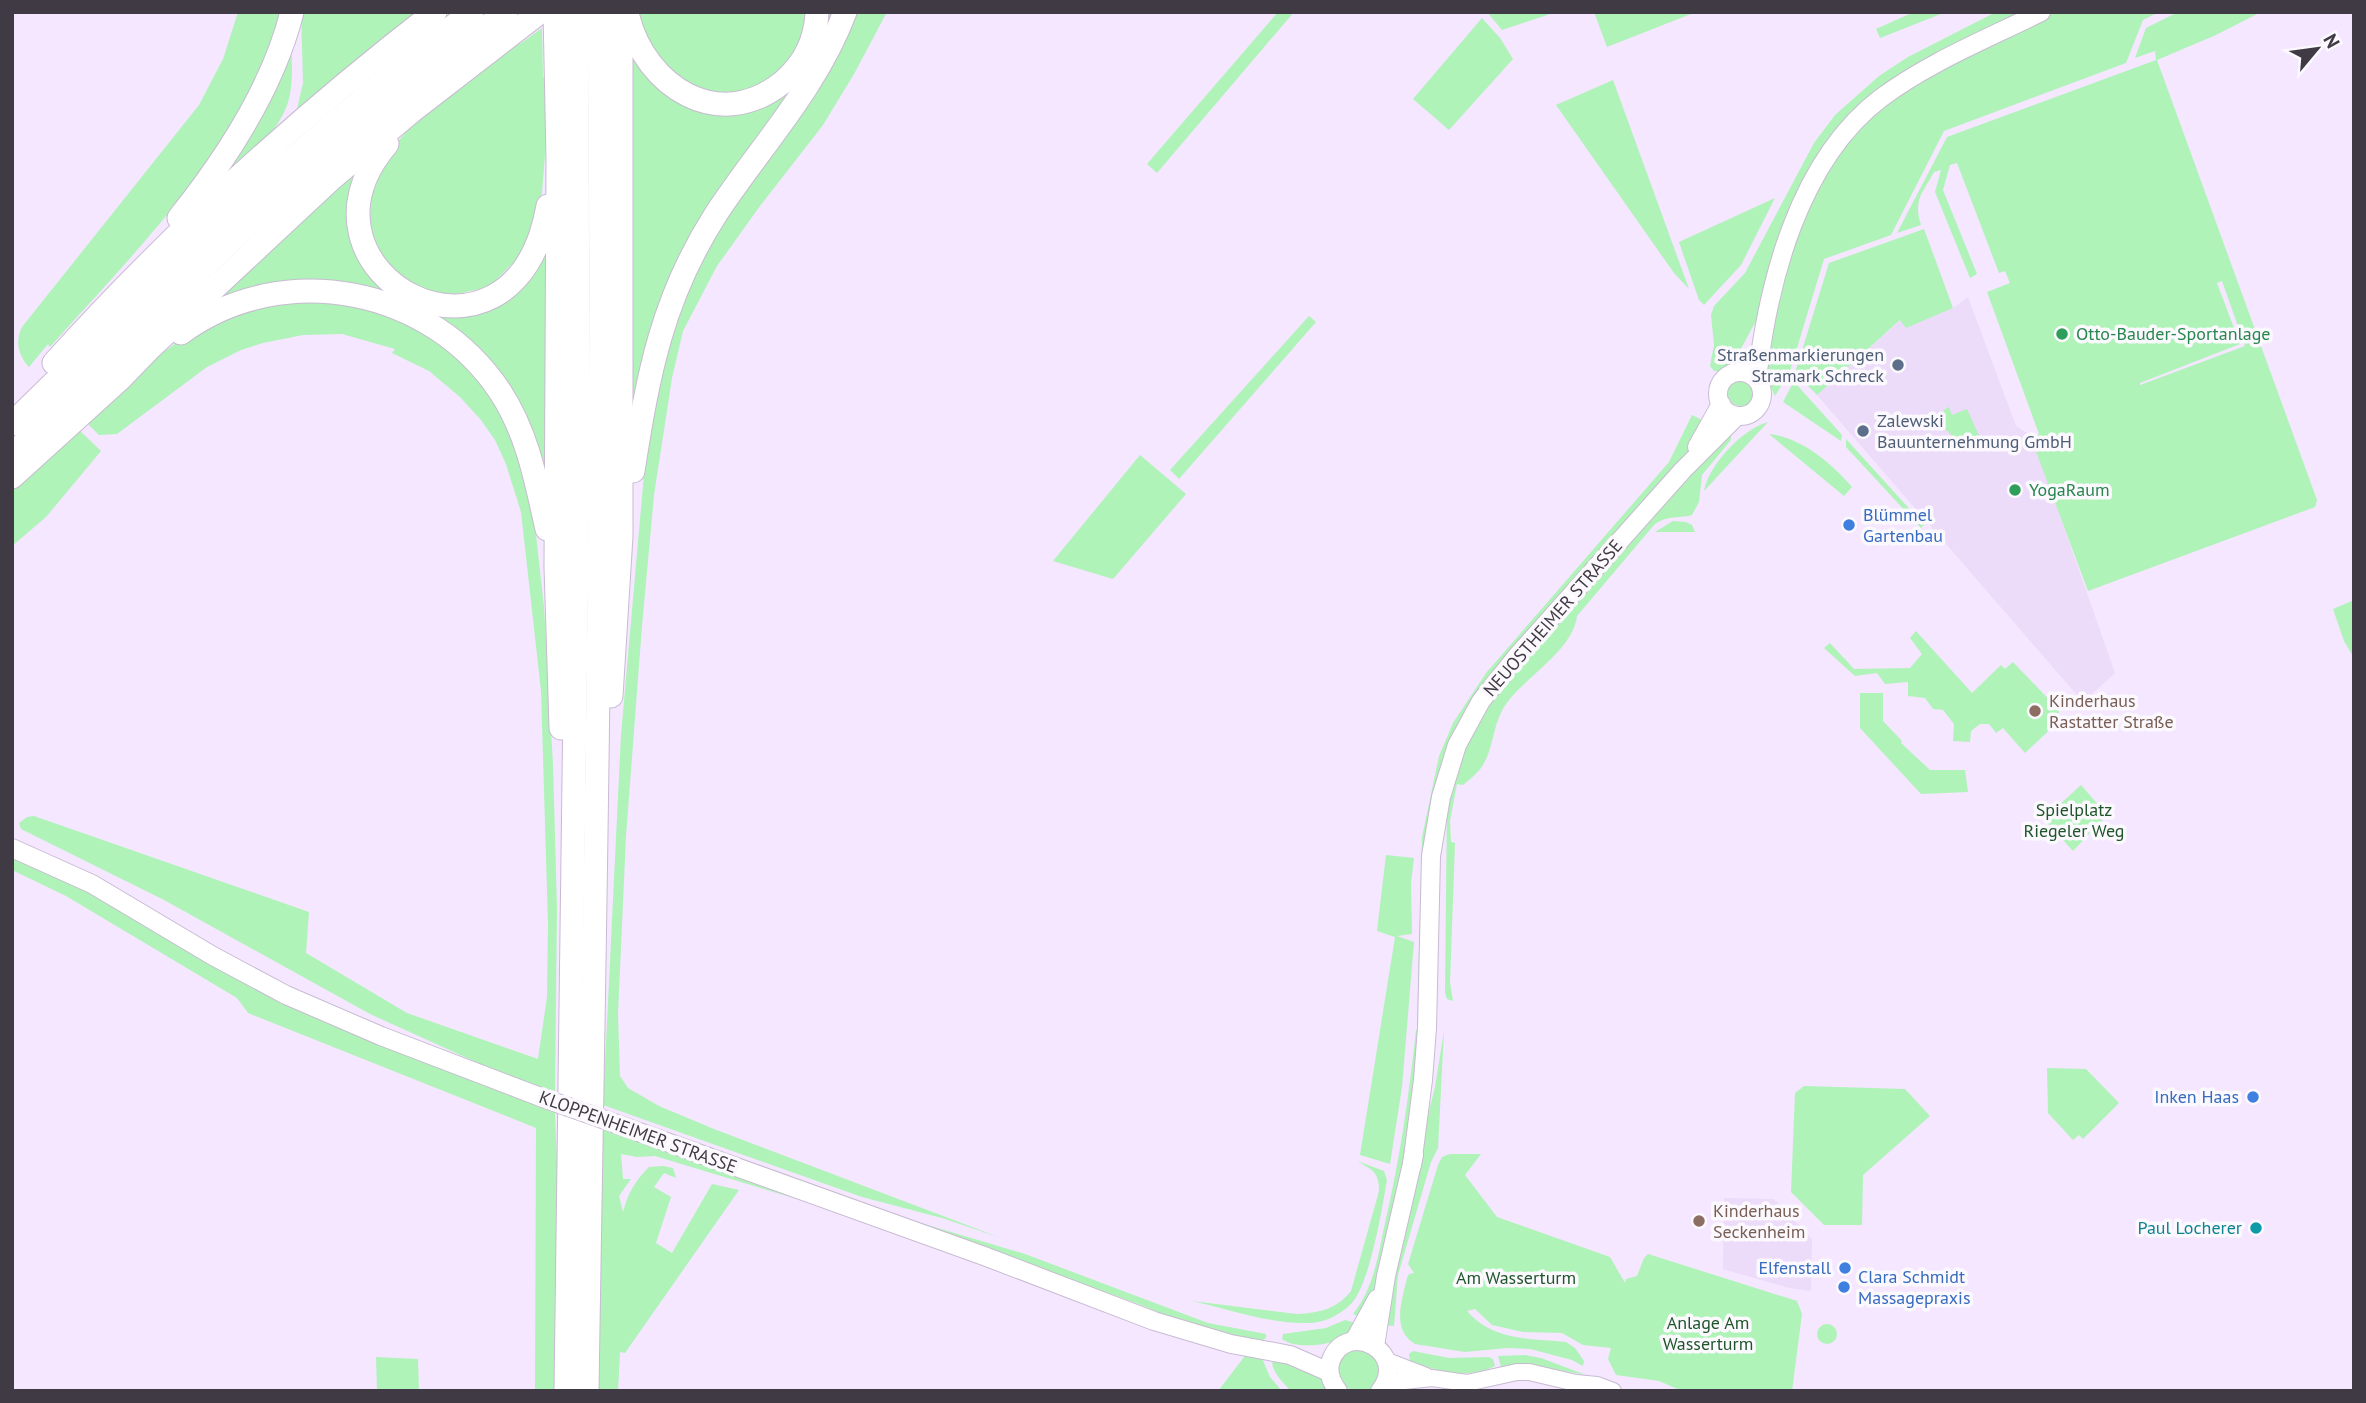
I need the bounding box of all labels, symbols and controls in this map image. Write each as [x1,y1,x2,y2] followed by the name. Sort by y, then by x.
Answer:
[2282,14,2352,84] north arrow
[2318,29,2345,52] text: N
[2076,322,2271,345] place label: Otto-Bauder-Sportanlage
[2054,326,2070,342] marker: Otto-Bauder-Sportanlage
[1717,343,1884,387] place label: Straßenmarkierungen Stramark Schreck
[1890,357,1906,373] marker: Straßenmarkierungen Stramark Schreck
[1877,409,2072,453] place label: Zalewski Bauunternehmung GmbH
[1855,423,1871,439] marker: Zalewski Bauunternehmung GmbH
[2029,478,2110,501] place label: YogaRaum
[2007,482,2023,498] marker: YogaRaum
[1863,503,1943,547] place label: Blümmel Gartenbau
[1841,517,1857,533] marker: Blümmel Gartenbau
[1478,534,1627,701] street label: NEUOSTHEIMER STRASSE
[2049,689,2174,733] place label: Kinderhaus Rastatter Straße
[2027,703,2043,719] marker: Kinderhaus Rastatter Straße
[2023,798,2125,842] park label: Spielplatz Riegeler Weg
[536,1085,740,1178] street label: KLOPPENHEIMER STRASSE
[2154,1085,2239,1108] place label: Inken Haas
[2245,1089,2261,1105] marker: Inken Haas
[1713,1199,1805,1243] place label: Kinderhaus Seckenheim
[1691,1213,1707,1229] marker: Kinderhaus Seckenheim
[2137,1216,2242,1239] place label: Paul Locherer
[2248,1220,2264,1236] marker: Paul Locherer
[1758,1256,1832,1279] place label: Elfenstall
[1837,1260,1853,1276] marker: Elfenstall
[1858,1265,1971,1309] place label: Clara Schmidt Massagepraxis
[1456,1266,1576,1289] park label: Am Wasserturm
[1836,1279,1852,1295] marker: Clara Schmidt Massagepraxis
[1663,1311,1753,1355] park label: Anlage Am Wasserturm

